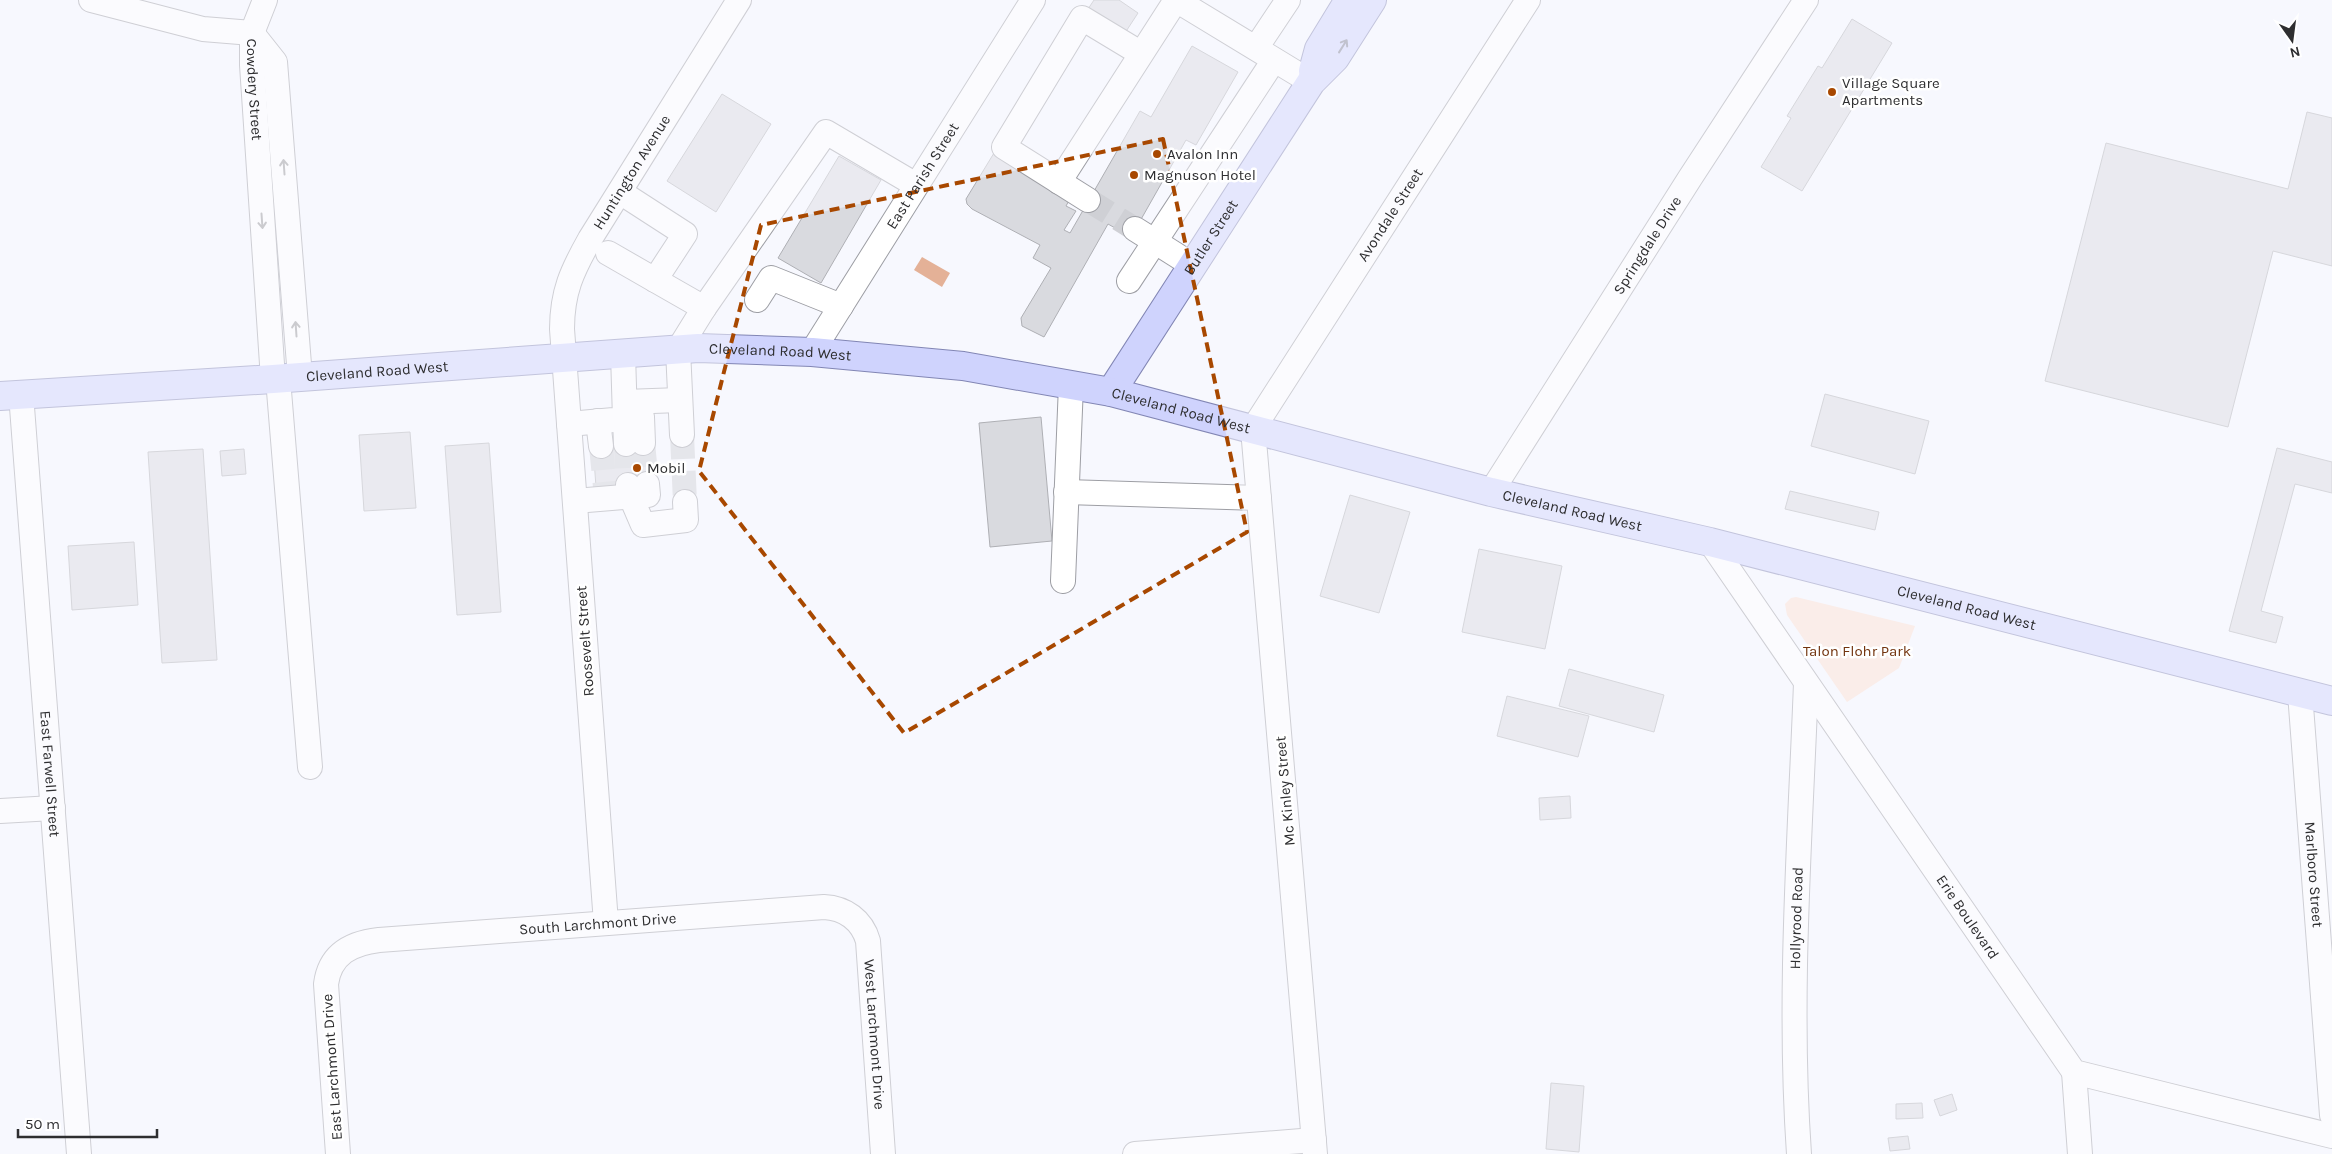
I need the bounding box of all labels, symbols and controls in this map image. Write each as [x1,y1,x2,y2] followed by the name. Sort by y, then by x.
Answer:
[2267,15,2317,65] north arrow
[243,39,266,141] street label: Cowdery Street
[1338,40,1348,54] one-way arrow
[2288,43,2302,62] text: N
[1842,74,1940,109] place label: Village Square Apartments
[1826,86,1838,98] marker: Village Square Apartments
[589,111,674,233] street label: Huntington Avenue
[883,119,963,232] street label: East Parish Street
[1167,145,1238,163] place label: Avalon Inn
[1151,148,1163,160] marker: Avalon Inn
[279,159,288,175] one-way arrow
[1354,165,1427,265] street label: Avondale Street
[1144,166,1256,184] place label: Magnuson Hotel
[1128,169,1140,181] marker: Magnuson Hotel
[1609,193,1685,298] street label: Springdale Drive
[1180,196,1242,278] street label: Butler Street
[258,213,267,229] one-way arrow
[291,321,301,337] one-way arrow
[709,339,853,365] street label: Cleveland Road West
[305,357,449,386] street label: Cleveland Road West
[1110,384,1253,437] street label: Cleveland Road West
[647,459,685,477] place label: Mobil
[631,462,643,474] marker: Mobil
[1501,486,1644,535] street label: Cleveland Road West
[1895,581,2038,634] street label: Cleveland Road West
[572,585,598,697] street label: Roosevelt Street
[1803,642,1911,660] park label: Talon Flohr Park
[36,710,64,838] street label: East Farwell Street
[1271,735,1299,847] street label: Mc Kinley Street
[2301,821,2327,928] street label: Marlboro Street
[1786,867,1807,969] street label: Hollyrood Road
[1932,871,2003,963] street label: Erie Boulevard
[518,909,677,939] street label: South Larchmont Drive
[860,958,889,1110] street label: West Larchmont Drive
[318,993,346,1141] street label: East Larchmont Drive
[18,1106,156,1138] scale bar
[25,1115,60,1133] text: 50 m

